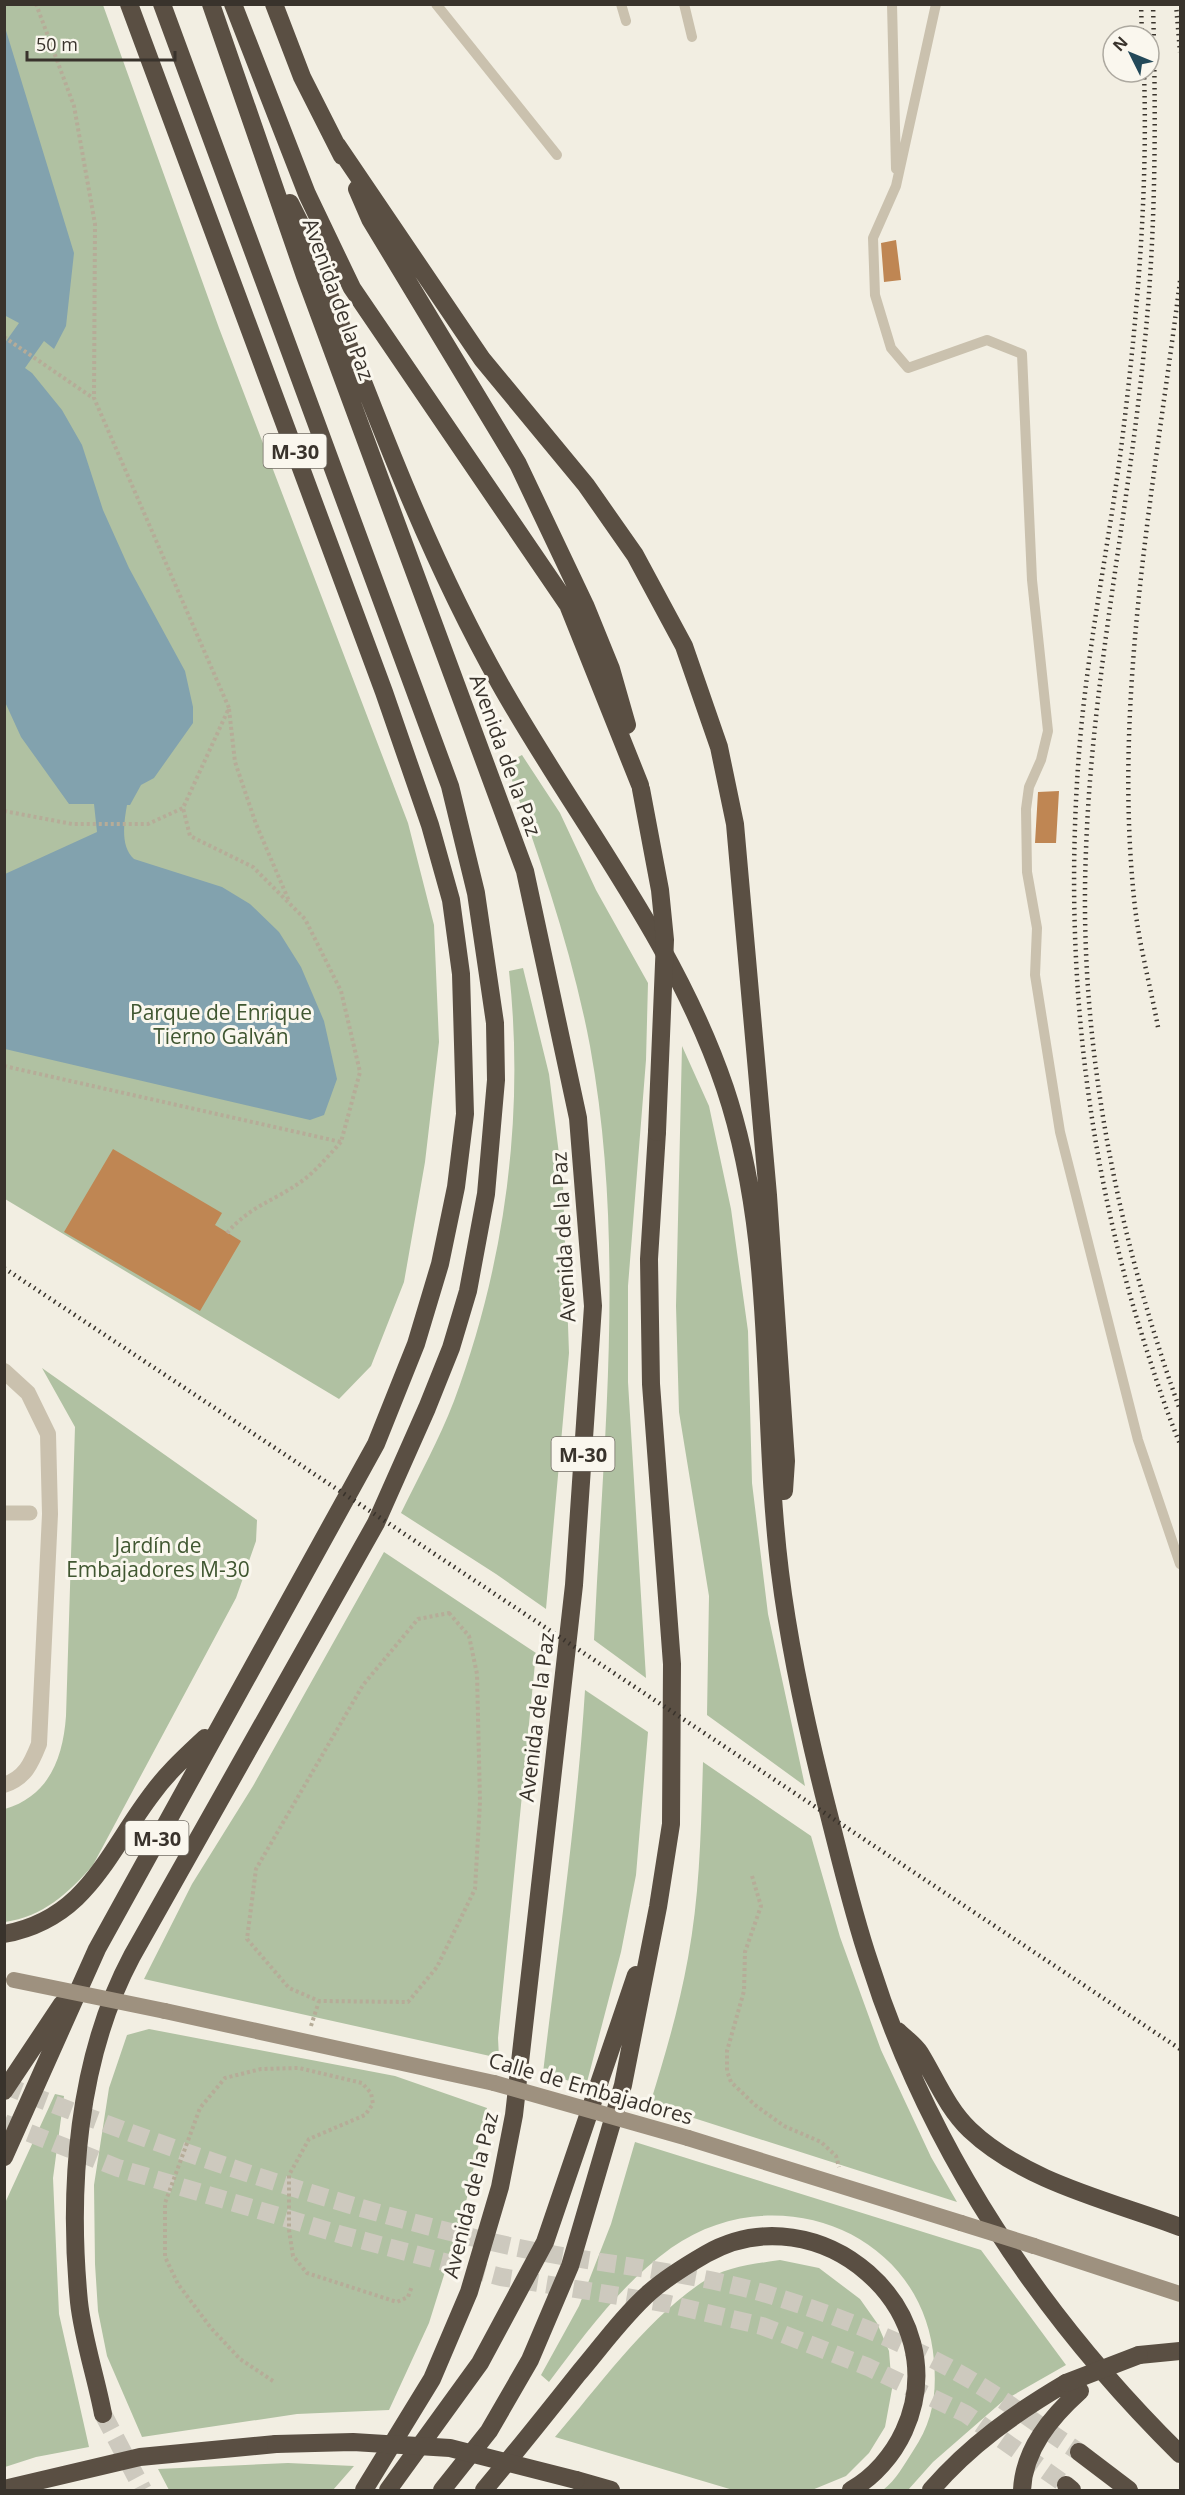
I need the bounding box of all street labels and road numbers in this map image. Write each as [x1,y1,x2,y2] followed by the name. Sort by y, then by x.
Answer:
[297,214,381,384] street label: Avenida de la Paz
[264,434,326,468] road number: M-30
[464,670,548,840] street label: Avenida de la Paz
[545,1151,581,1323] street label: Avenida de la Paz
[552,1437,614,1471] road number: M-30
[512,1631,560,1803] street label: Avenida de la Paz
[126,1821,188,1855] road number: M-30
[486,2045,696,2131] street label: Calle de Embajadores
[436,2109,504,2281] street label: Avenida de la Paz

